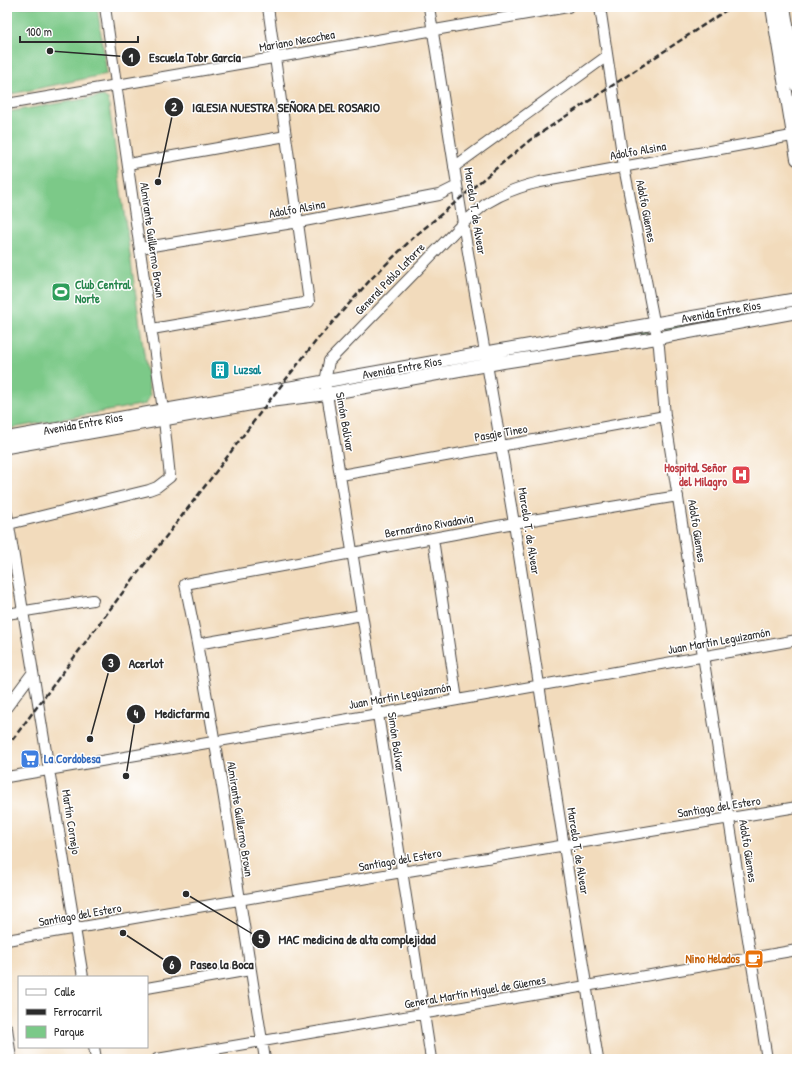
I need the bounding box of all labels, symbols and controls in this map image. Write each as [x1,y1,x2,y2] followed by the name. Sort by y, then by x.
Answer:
[20,18,138,44] scale bar
[26,23,52,40] text: 100 m
[258,25,336,56] street label: Mariano Necochea
[121,45,249,70] callout: Escuela Tobr García
[149,48,242,66] text: Escuela Tobr García
[129,49,134,66] text: 1
[164,95,388,120] callout: IGLESIA NUESTRA SEÑORA DEL ROSARIO
[171,98,177,115] text: 2
[192,98,381,116] text: IGLESIA NUESTRA SEÑORA DEL ROSARIO
[608,137,668,164] street label: Adolfo Alsina
[460,166,491,256] street label: Marcelo T. de Alvear
[632,178,661,244] street label: Adolfo Güemes
[136,181,169,299] street label: Almirante Guillermo Brown
[267,195,327,222] street label: Adolfo Alsina
[351,239,429,319] street label: General Pablo Latorre
[75,276,132,307] place label: Club Central Norte
[50,281,72,303] sports icon: Club Central Norte
[680,296,762,327] street label: Avenida Entre Ríos
[361,352,443,383] street label: Avenida Entre Ríos
[209,359,231,381] building icon: Luzsal
[234,361,262,378] place label: Luzsal
[332,391,359,453] street label: Simón Bolívar
[42,408,124,439] street label: Avenida Entre Ríos
[473,419,529,446] street label: Pasaje Tineo
[664,459,727,491] place label: Hospital Señor del Milagro
[730,464,752,486] hospital icon: Hospital Señor del Milagro
[514,486,545,576] street label: Marcelo T. de Alvear
[684,498,711,564] street label: Adolfo Güemes
[383,509,475,542] street label: Bernardino Rivadavia
[666,623,772,658] street label: Juan Martín Leguizamón
[101,651,171,676] callout: Acerlot
[108,654,114,671] text: 3
[129,654,164,672] text: Acerlot
[347,678,453,713] street label: Juan Martín Leguizamón
[126,701,217,726] callout: Medicfarma
[155,704,210,722] text: Medicfarma
[134,705,139,722] text: 4
[384,711,409,773] street label: Simón Bolívar
[19,748,41,770] supermarket icon: La Cordobesa
[44,750,101,767] place label: La Cordobesa
[223,760,258,878] street label: Almirante Guillermo Brown
[58,788,85,856] street label: Martín Cornejo
[676,792,762,821] street label: Santiago del Estero
[563,806,594,896] street label: Marcelo T. de Alvear
[735,818,762,884] street label: Adolfo Güemes
[357,844,443,875] street label: Santiago del Estero
[37,899,123,930] street label: Santiago del Estero
[251,927,444,952] callout: MAC medicina de alta complejidad
[258,930,264,947] text: 5
[279,930,436,949] text: MAC medicina de alta complejidad
[743,948,765,970] cafe icon: Nino Helados
[685,950,740,967] place label: Nino Helados
[162,952,261,977] callout: Paseo la Boca
[190,955,255,973] text: Paseo la Boca
[170,956,175,973] text: 6
[403,971,547,1012] street label: General Martín Miguel de Güemes
[18,976,148,1048] legend
[54,983,75,1000] text: Calle
[53,1003,103,1020] text: Ferrocarril
[54,1023,84,1040] text: Parque

